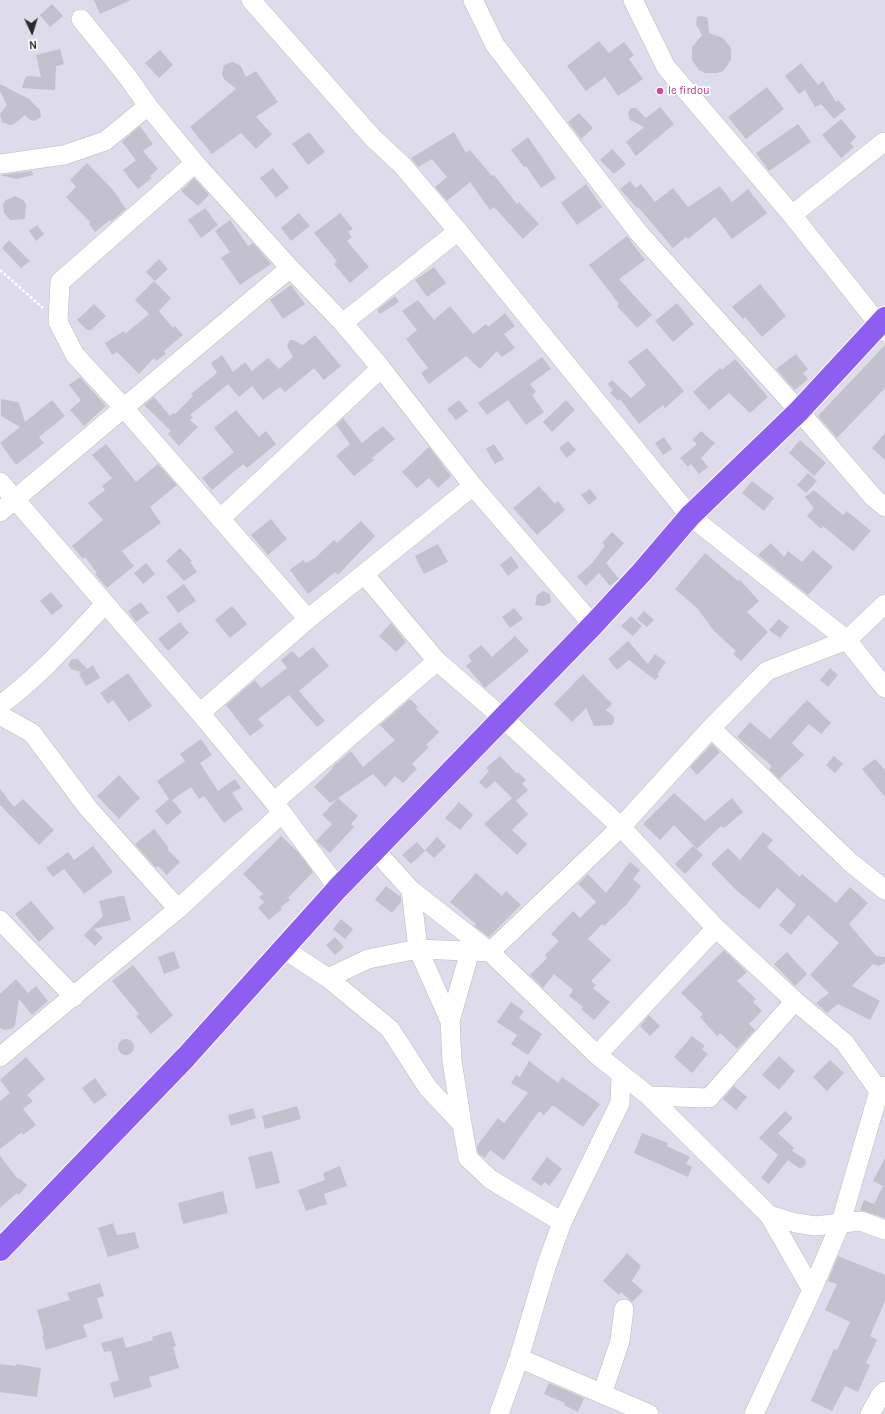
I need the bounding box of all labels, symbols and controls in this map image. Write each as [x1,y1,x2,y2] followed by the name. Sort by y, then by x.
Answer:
[12,12,52,52] north arrow
[28,38,37,51] text: N
[668,84,710,98] place label: le firdou
[655,86,665,96] marker: le firdou

